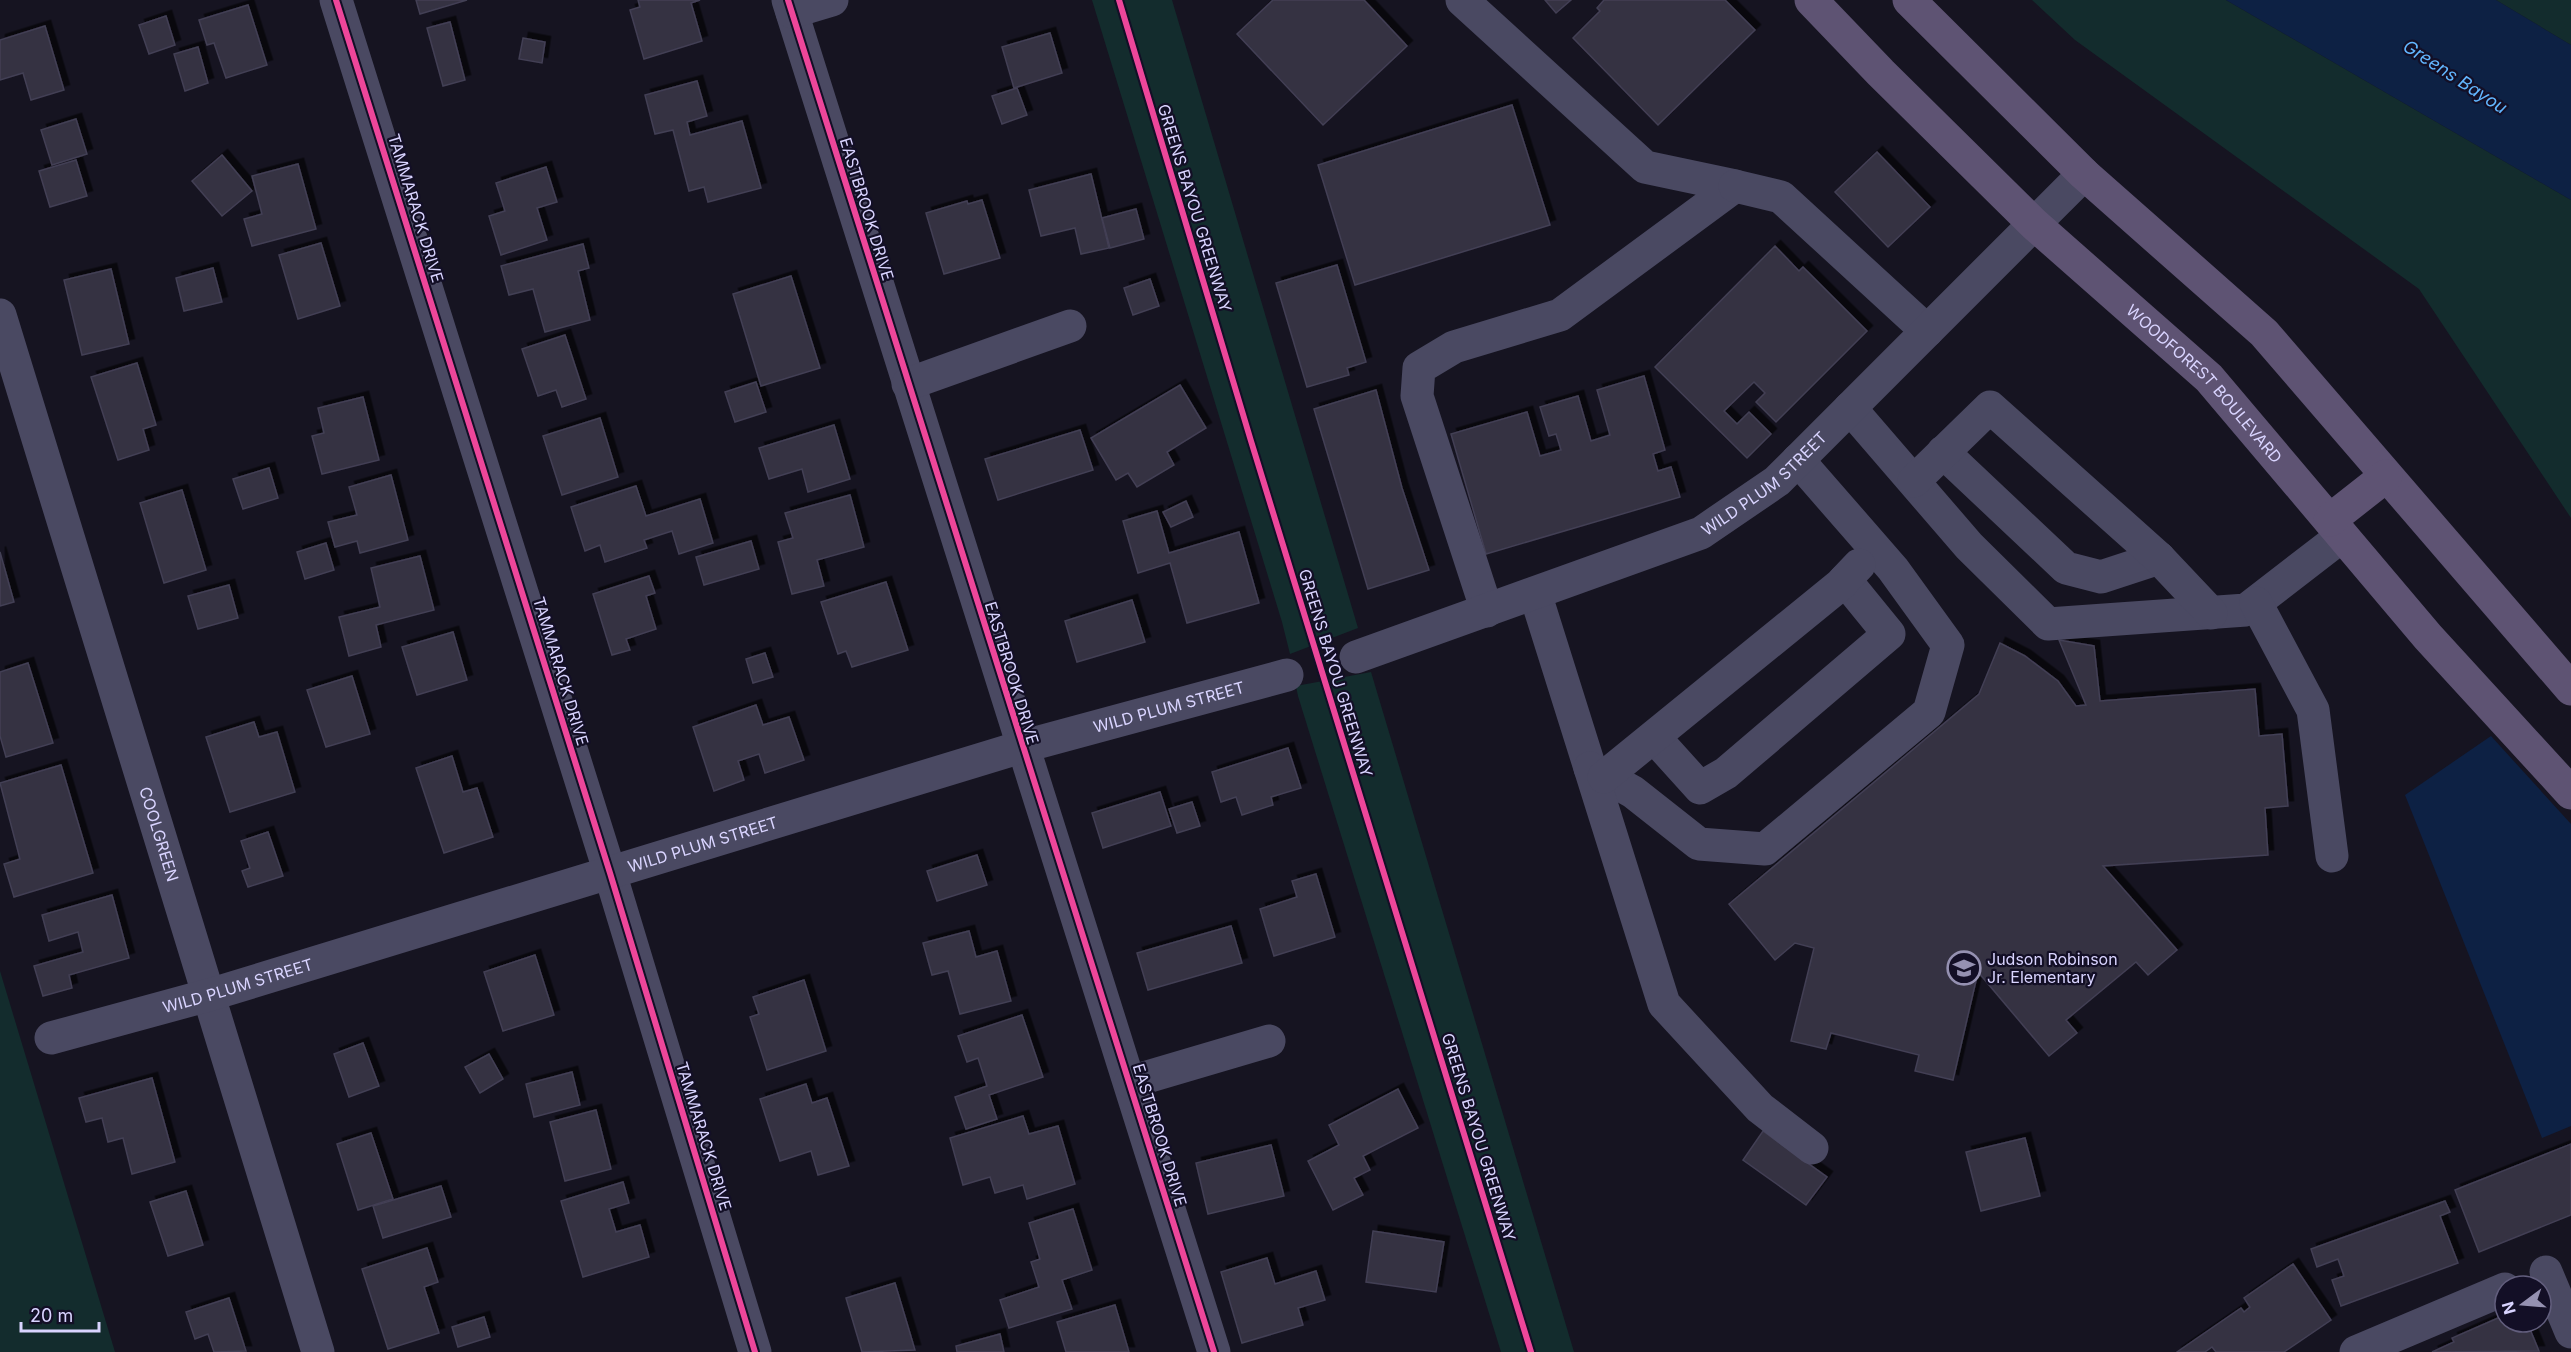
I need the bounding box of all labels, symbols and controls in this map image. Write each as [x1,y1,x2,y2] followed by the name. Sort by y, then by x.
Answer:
[2399,35,2511,118] water label: Greens Bayou
[1154,101,1236,315] street label: GREENS BAYOU GREENWAY
[384,131,448,285] street label: TAMMARACK DRIVE
[836,135,898,283] street label: EASTBROOK DRIVE
[2122,300,2286,467] street label: WOODFOREST BOULEVARD
[1697,427,1831,540] street label: WILD PLUM STREET
[1295,566,1377,780] street label: GREENS BAYOU GREENWAY
[529,594,593,748] street label: TAMMARACK DRIVE
[981,599,1043,747] street label: EASTBROOK DRIVE
[1091,677,1247,737] street label: WILD PLUM STREET
[135,784,183,884] street label: COOLGREEN
[625,812,780,877] street label: WILD PLUM STREET
[1987,949,2118,987] place label: Judson Robinson Jr. Elementary
[1946,950,1982,986] school or university icon: Judson Robinson Jr. Elementary
[160,954,315,1017] street label: WILD PLUM STREET
[1438,1030,1520,1244] street label: GREENS BAYOU GREENWAY
[672,1059,736,1213] street label: TAMMARACK DRIVE
[1129,1061,1191,1209] street label: EASTBROOK DRIVE
[2493,1274,2553,1334] north arrow
[21,1295,99,1333] scale bar
[2497,1300,2520,1317] text: N
[30,1305,73,1326] text: 20 m

